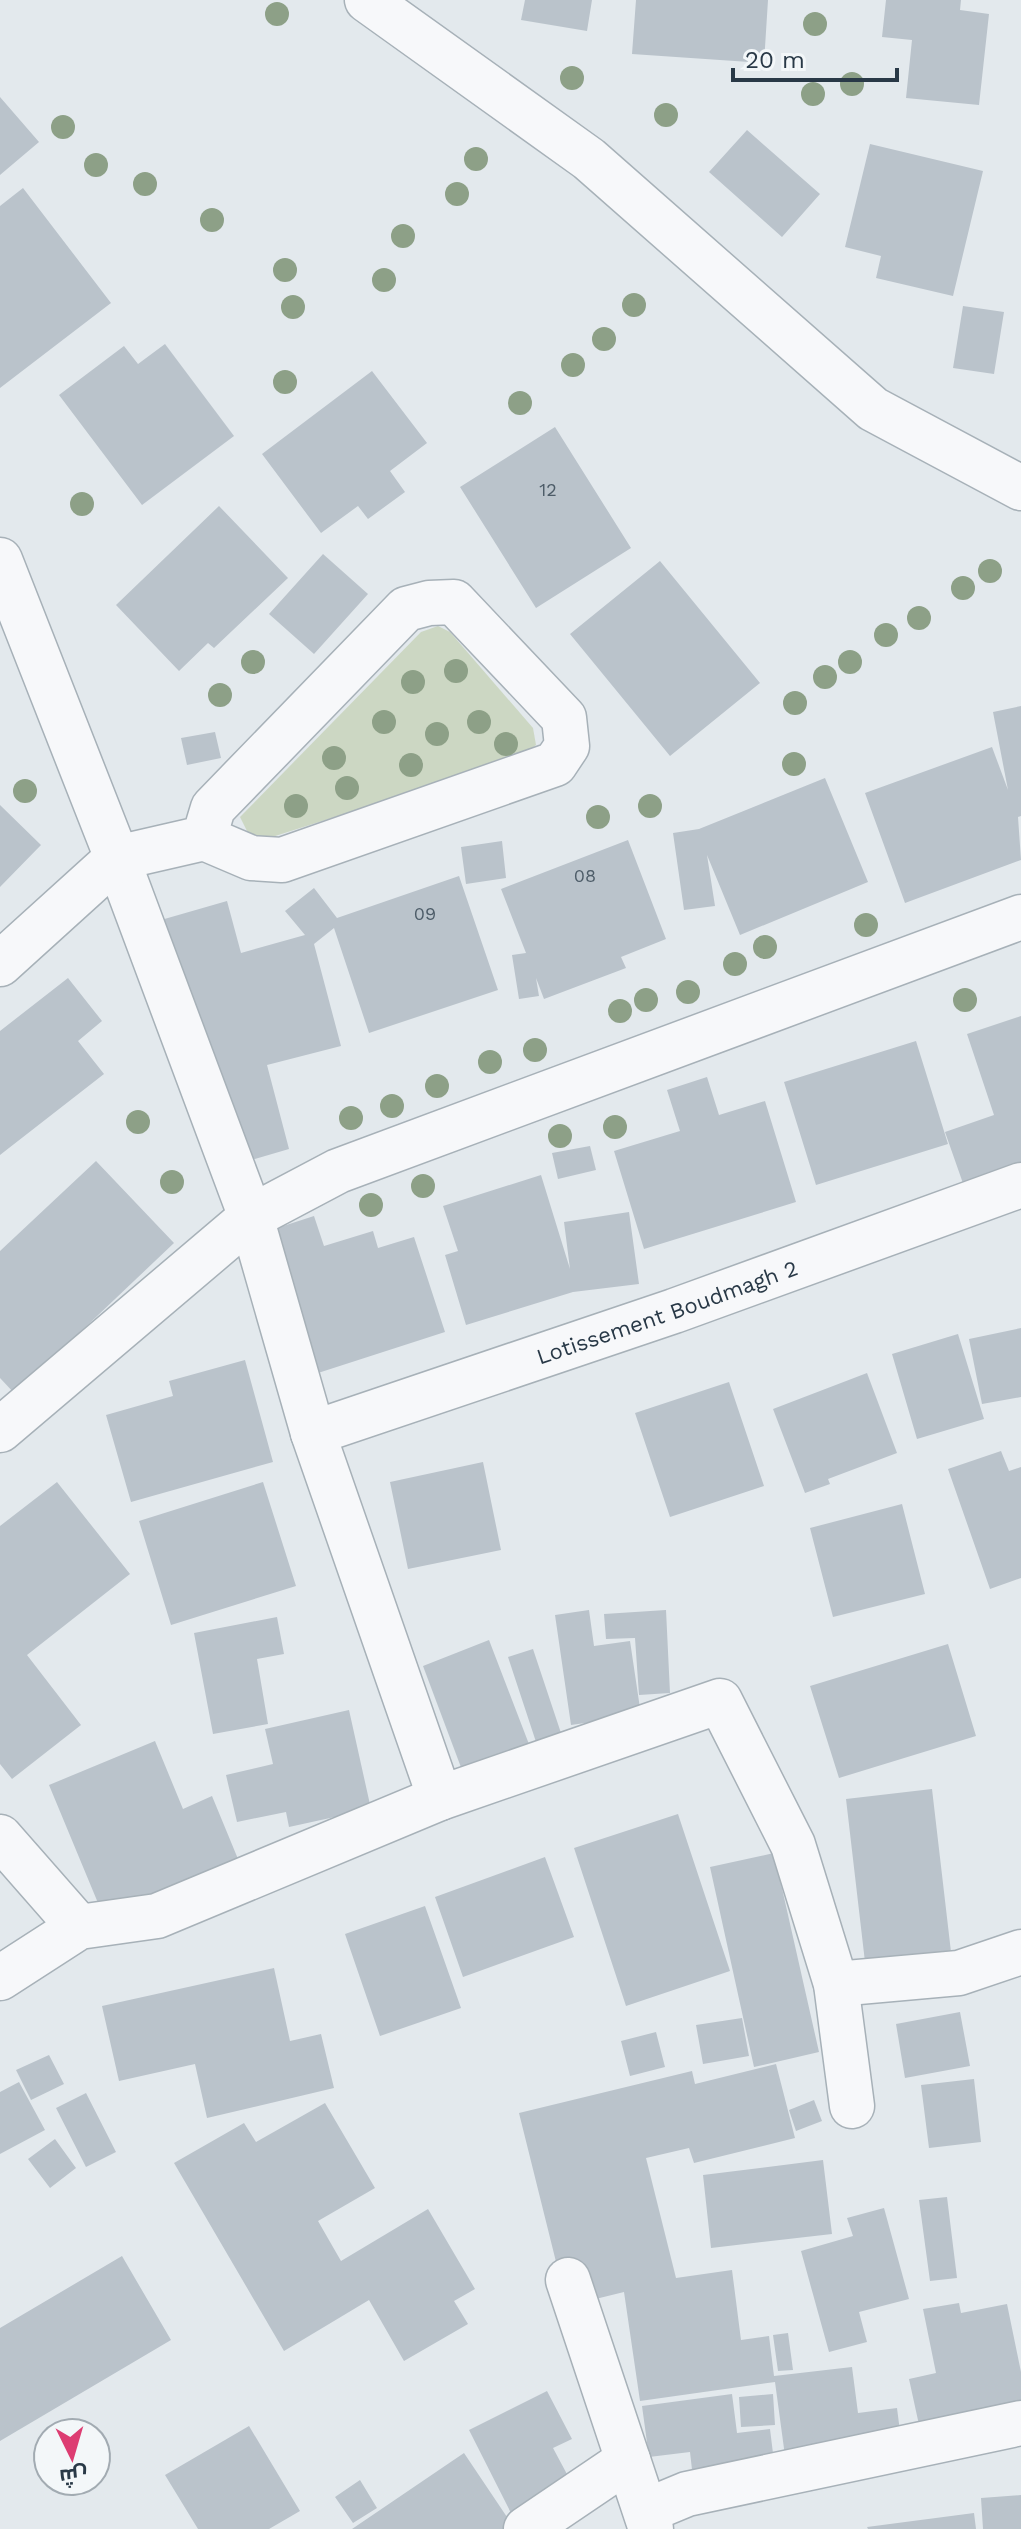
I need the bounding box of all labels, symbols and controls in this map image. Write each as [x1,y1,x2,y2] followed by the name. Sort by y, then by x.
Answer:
[733,32,897,82] scale bar
[745,46,805,74] text: 20 m
[539,479,557,500] house number: 12
[574,865,596,886] house number: 08
[414,903,436,924] house number: 09
[533,1255,801,1370] street label: Lotissement Boudmagh 2
[32,2417,112,2497] north arrow
[58,2462,89,2490] text: ش

